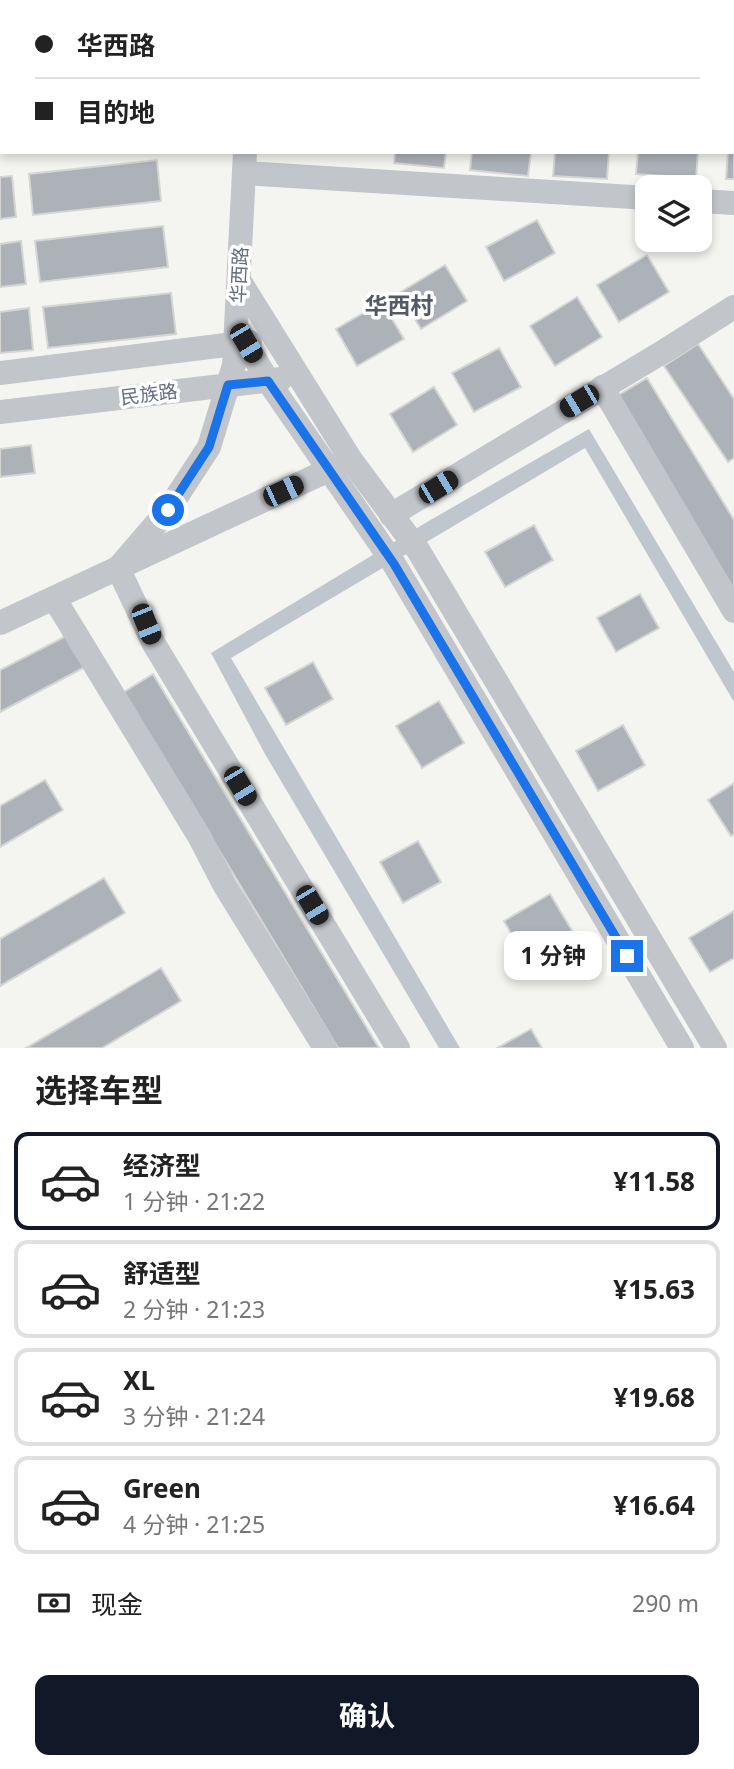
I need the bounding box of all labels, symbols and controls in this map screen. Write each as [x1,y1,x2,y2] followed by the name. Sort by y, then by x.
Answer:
[77,27,155,63] text: 华西路
[77,94,155,130] text: 目的地
[635,175,712,252] map controls
[635,175,712,252] button: layers
[225,246,253,304] street label: 华西路
[365,289,434,321] district label: 华西村
[227,320,266,366] car
[119,378,179,410] street label: 民族路
[556,381,603,421] car
[415,467,462,507] car
[260,473,307,509] car
[152,494,184,526] route start
[129,601,164,647] car
[221,763,260,809] car
[293,882,332,928] car
[504,932,602,981] callout: 1 分钟
[520,939,586,971] text: 1 分钟
[611,940,643,972] route end
[35,1068,163,1111] text: 选择车型
[123,1147,201,1183] text: 经济型
[39,1150,102,1213] icon: car
[613,1163,695,1199] text: ¥11.58
[123,1185,265,1217] text: 1 分钟 · 21:22
[123,1255,201,1291] text: 舒适型
[39,1258,102,1321] icon: car
[613,1271,695,1307] text: ¥15.63
[123,1293,265,1325] text: 2 分钟 · 21:23
[123,1362,155,1398] text: XL
[39,1366,102,1429] icon: car
[613,1379,695,1415] text: ¥19.68
[123,1400,265,1432] text: 3 分钟 · 21:24
[123,1470,201,1506] text: Green
[39,1474,102,1537] icon: car
[613,1487,695,1523] text: ¥16.64
[123,1508,265,1540] text: 4 分钟 · 21:25
[35,1584,73,1622] icon: cash
[91,1586,143,1622] text: 现金
[632,1587,699,1619] text: 290 m
[35,1675,699,1755] button: 确认

